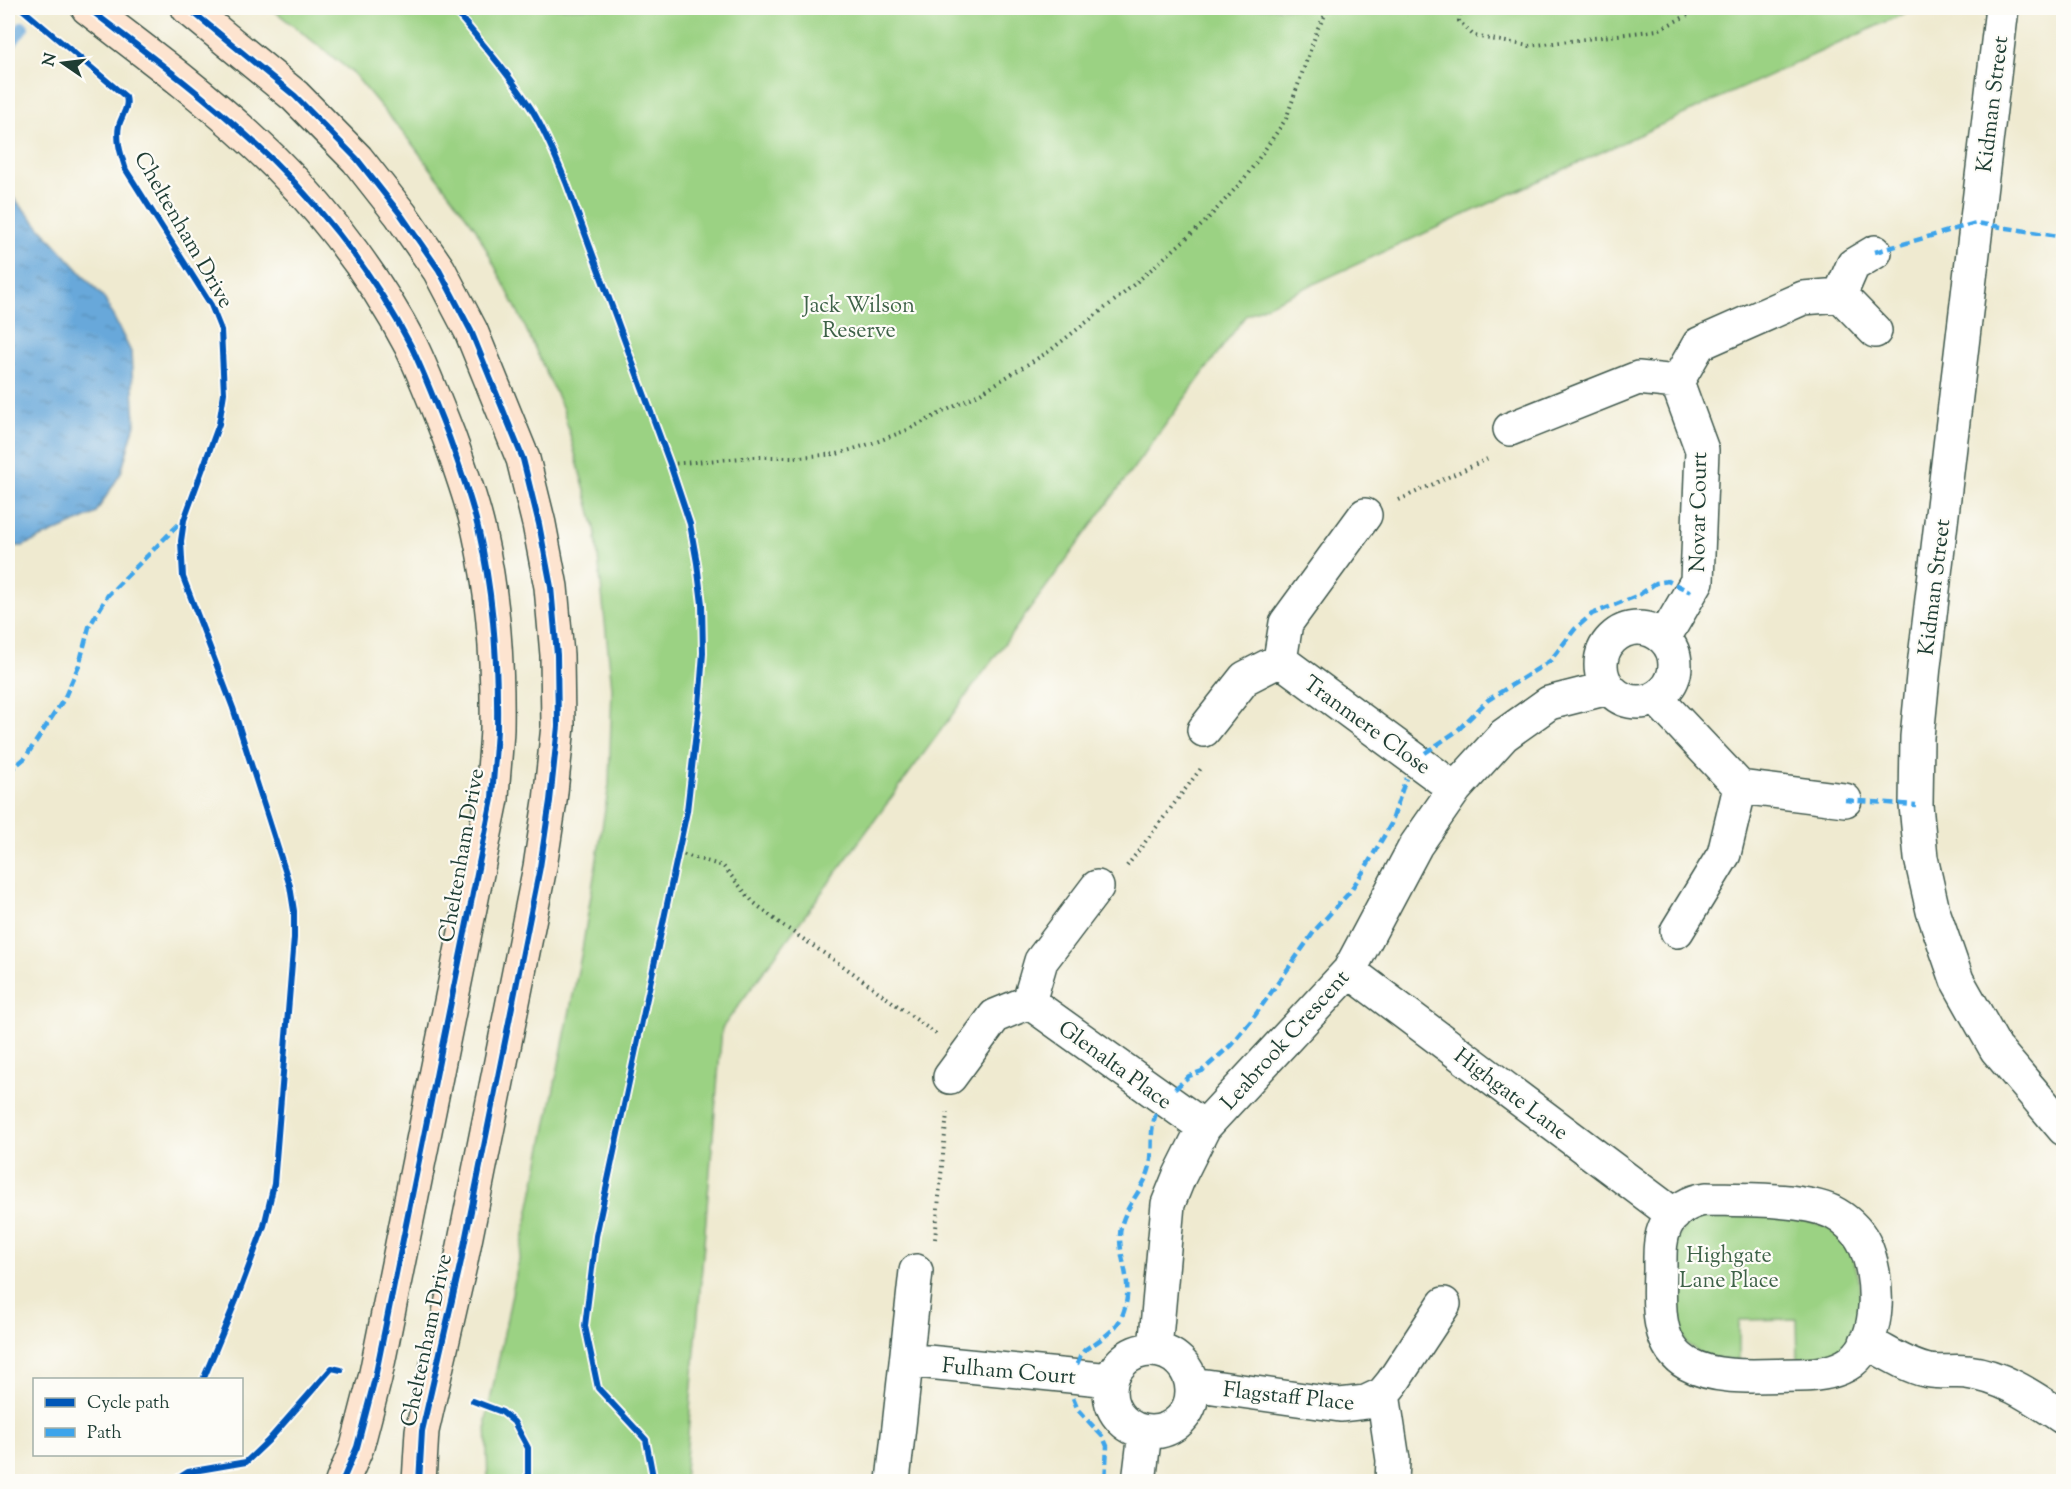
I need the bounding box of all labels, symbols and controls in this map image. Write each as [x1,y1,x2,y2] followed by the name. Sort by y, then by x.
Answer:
[33,33,93,93] north arrow
[1970,34,2018,174] street label: Kidman Street
[38,51,64,69] text: N
[125,146,240,315] street label: Cheltenham Drive
[802,291,915,348] park label: Jack Wilson Reserve
[1683,451,1717,573] street label: Novar Court
[1912,517,1960,657] street label: Kidman Street
[1296,669,1437,784] street label: Tranmere Close
[432,766,494,945] street label: Cheltenham Drive
[1214,963,1358,1118] street label: Leabrook Crescent
[1051,1014,1178,1119] street label: Glenalta Place
[1446,1042,1574,1149] street label: Highgate Lane
[1679,1241,1779,1298] park label: Highgate Lane Place
[394,1251,462,1430] street label: Cheltenham Drive
[940,1351,1077,1395] street label: Fulham Court
[1221,1375,1356,1421] street label: Flagstaff Place
[33,1378,243,1456] legend
[87,1391,170,1417] text: Cycle path
[87,1421,122,1447] text: Path

